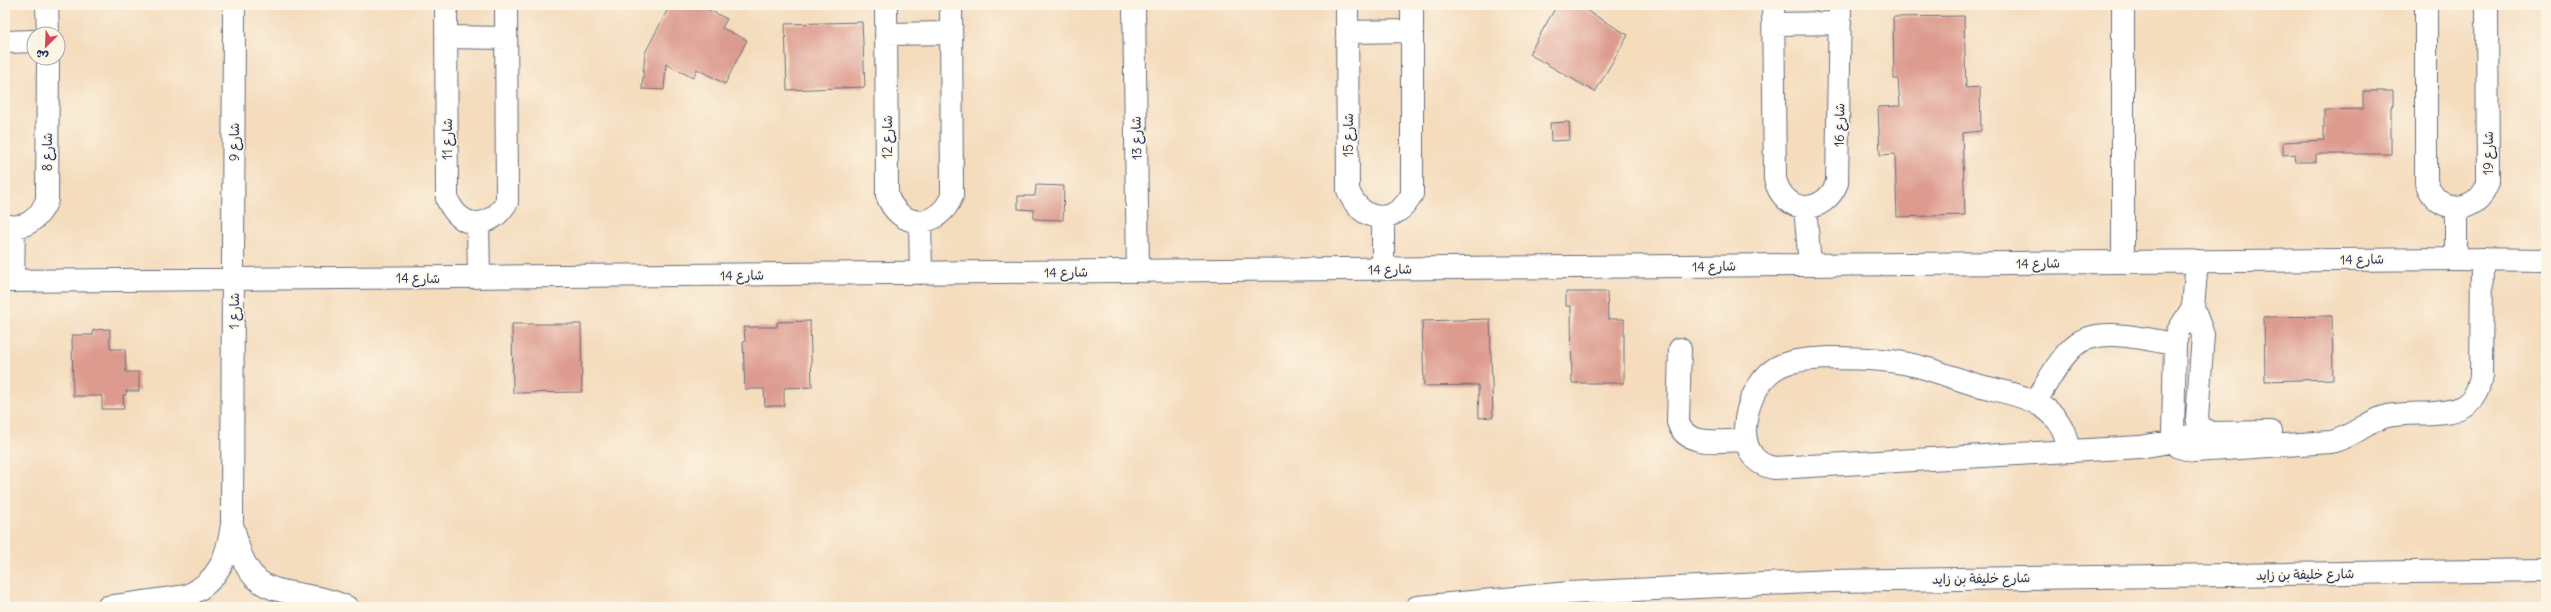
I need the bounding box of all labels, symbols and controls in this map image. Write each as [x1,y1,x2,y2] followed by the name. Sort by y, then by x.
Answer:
[26,26,66,66] north arrow
[34,46,50,64] text: ش
[1831,103,1849,147] street label: شارع 16
[1340,113,1358,157] street label: شارع 15
[879,115,897,159] street label: شارع 12
[1128,116,1146,160] street label: شارع 13
[439,118,457,160] street label: شارع 11
[226,123,244,161] street label: شارع 9
[2480,131,2498,175] street label: شارع 19
[39,133,57,171] street label: شارع 8
[2340,251,2384,269] street label: شارع 14
[2016,255,2060,273] street label: شارع 14
[1692,258,1736,276] street label: شارع 14
[1368,261,1412,279] street label: شارع 14
[1044,264,1088,282] street label: شارع 14
[720,267,764,285] street label: شارع 14
[396,270,440,288] street label: شارع 14
[226,293,244,329] street label: شارع 1
[2256,565,2354,585] street label: شارع خليفة بن زايد
[1932,569,2030,589] street label: شارع خليفة بن زايد

